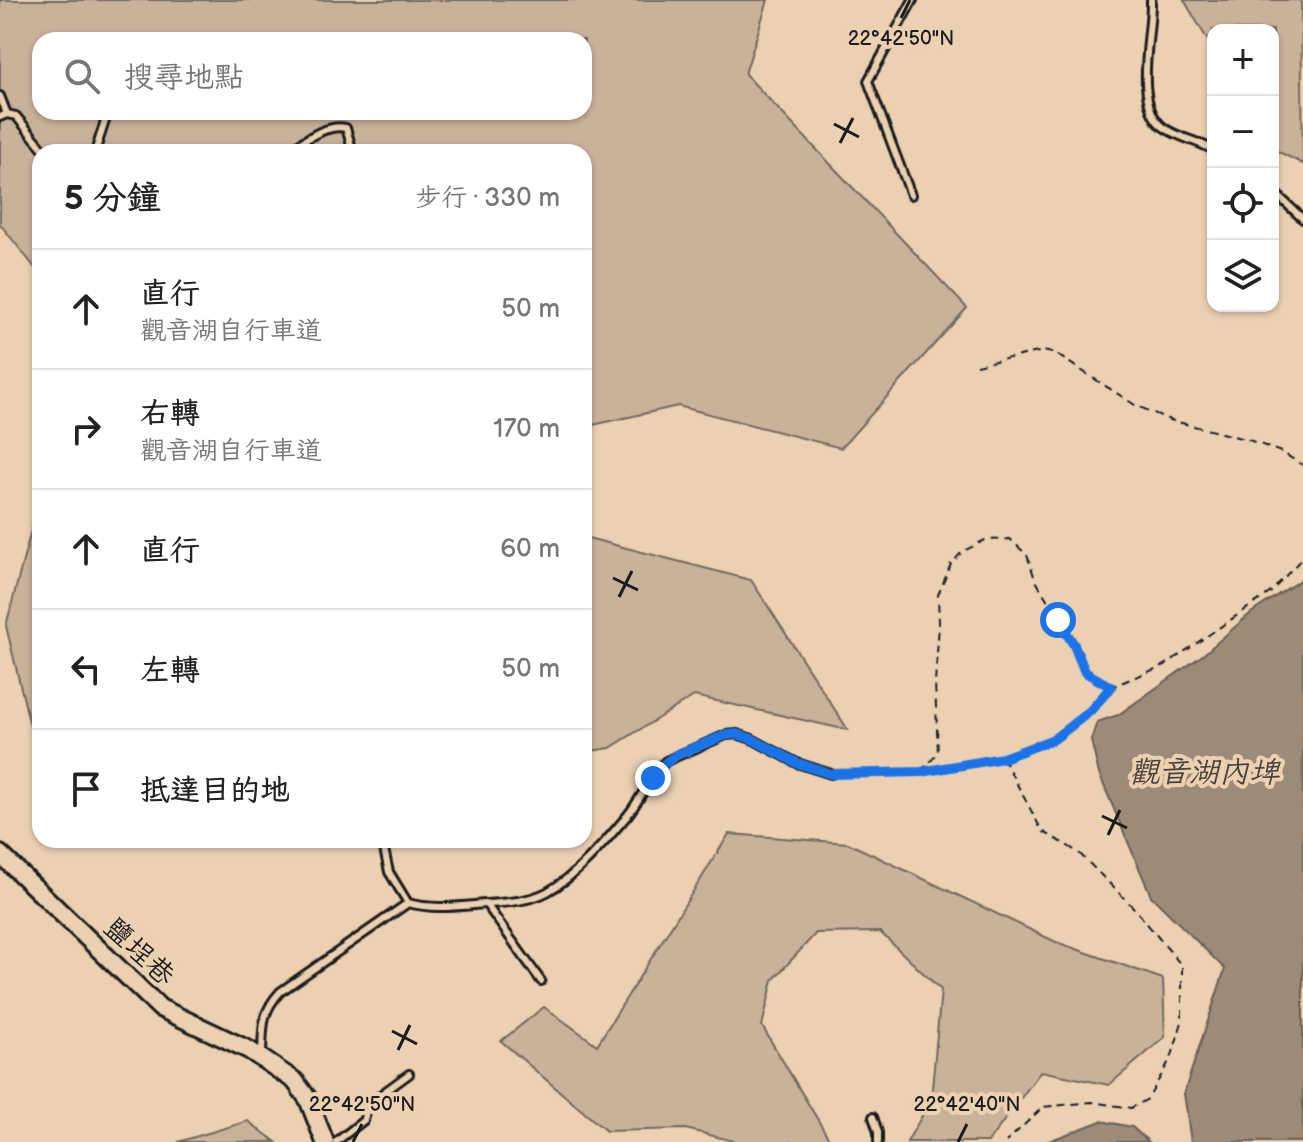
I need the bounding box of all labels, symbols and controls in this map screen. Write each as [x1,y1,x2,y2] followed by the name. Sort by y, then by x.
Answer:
[1207,24,1279,312] map controls
[1207,24,1279,96] button: +
[848,27,954,51] text: 22°42'50"N
[32,32,592,120] search box
[60,54,104,98] icon: search
[124,60,244,96] text: 搜尋地點
[1207,96,1279,168] button: −
[1207,168,1279,240] button: locate
[64,178,161,219] text: 5 分鐘
[415,183,560,214] text: 步行 · 330 m
[1207,240,1279,312] button: layers
[140,276,200,312] text: 直行
[64,287,108,331] icon: ahead
[501,294,560,325] text: 50 m
[140,316,322,347] text: 觀音湖自行車道
[140,396,200,432] text: 右轉
[64,407,108,451] icon: right
[493,414,560,445] text: 170 m
[140,436,322,467] text: 觀音湖自行車道
[64,527,108,571] icon: ahead
[140,533,200,569] text: 直行
[500,534,560,565] text: 60 m
[1040,602,1076,638] route start
[64,647,108,691] icon: left
[140,653,200,689] text: 左轉
[501,654,560,685] text: 50 m
[1129,755,1282,791] water label: 觀音湖內埤
[635,760,671,796] route end
[64,767,108,811] icon: arrive
[140,773,290,809] text: 抵達目的地
[97,911,182,993] street label: 鹽埕巷
[309,1093,415,1117] text: 22°42'50"N
[913,1093,1021,1117] text: 22°42'40"N

